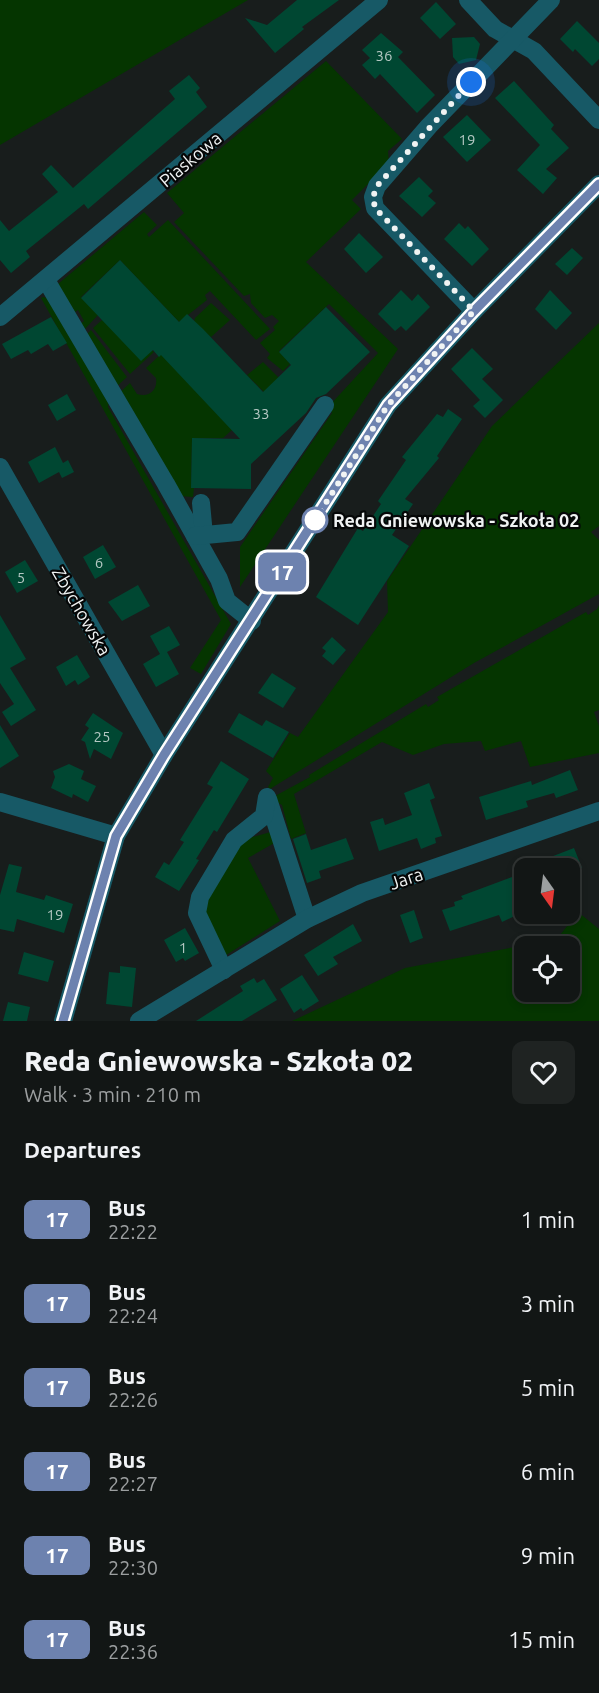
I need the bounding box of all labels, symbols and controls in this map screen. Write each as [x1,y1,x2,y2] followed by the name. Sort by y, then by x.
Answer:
[376,47,392,64] house number: 36
[456,67,486,97] your location
[155,127,225,191] street label: Piaskowa
[459,131,475,148] house number: 19
[253,405,269,422] house number: 33
[302,507,328,533] marker: Reda Gniewowska - Szkoła 02
[333,510,579,530] place label: Reda Gniewowska - Szkoła 02
[255,552,309,592] line badge: 17
[95,554,103,571] house number: 6
[270,560,294,584] text: 17
[49,563,115,659] street label: Zbychowska
[17,569,25,586] house number: 5
[94,728,110,745] house number: 25
[514,858,580,924] north arrow
[514,858,580,1002] map controls
[387,863,425,893] street label: Jara
[47,906,63,923] house number: 19
[514,936,580,1002] button: locate
[179,939,187,956] house number: 1
[512,1041,575,1104] button: heart
[24,1045,413,1076] text: Reda Gniewowska - Szkoła 02
[24,1083,201,1106] text: Walk · 3 min · 210 m
[24,1137,141,1162] text: Departures
[108,1195,146,1220] text: Bus
[45,1207,69,1231] text: 17
[521,1207,575,1232] text: 1 min
[108,1220,158,1243] text: 22:22
[108,1279,146,1304] text: Bus
[45,1291,69,1315] text: 17
[521,1291,575,1316] text: 3 min
[108,1304,158,1327] text: 22:24
[108,1363,146,1388] text: Bus
[45,1375,69,1399] text: 17
[521,1375,575,1400] text: 5 min
[108,1388,158,1411] text: 22:26
[108,1447,146,1472] text: Bus
[45,1459,69,1483] text: 17
[521,1459,575,1484] text: 6 min
[108,1472,158,1495] text: 22:27
[108,1531,146,1556] text: Bus
[45,1543,69,1567] text: 17
[521,1543,575,1568] text: 9 min
[108,1556,158,1579] text: 22:30
[108,1615,146,1640] text: Bus
[45,1627,69,1651] text: 17
[508,1627,575,1652] text: 15 min
[108,1640,158,1663] text: 22:36

